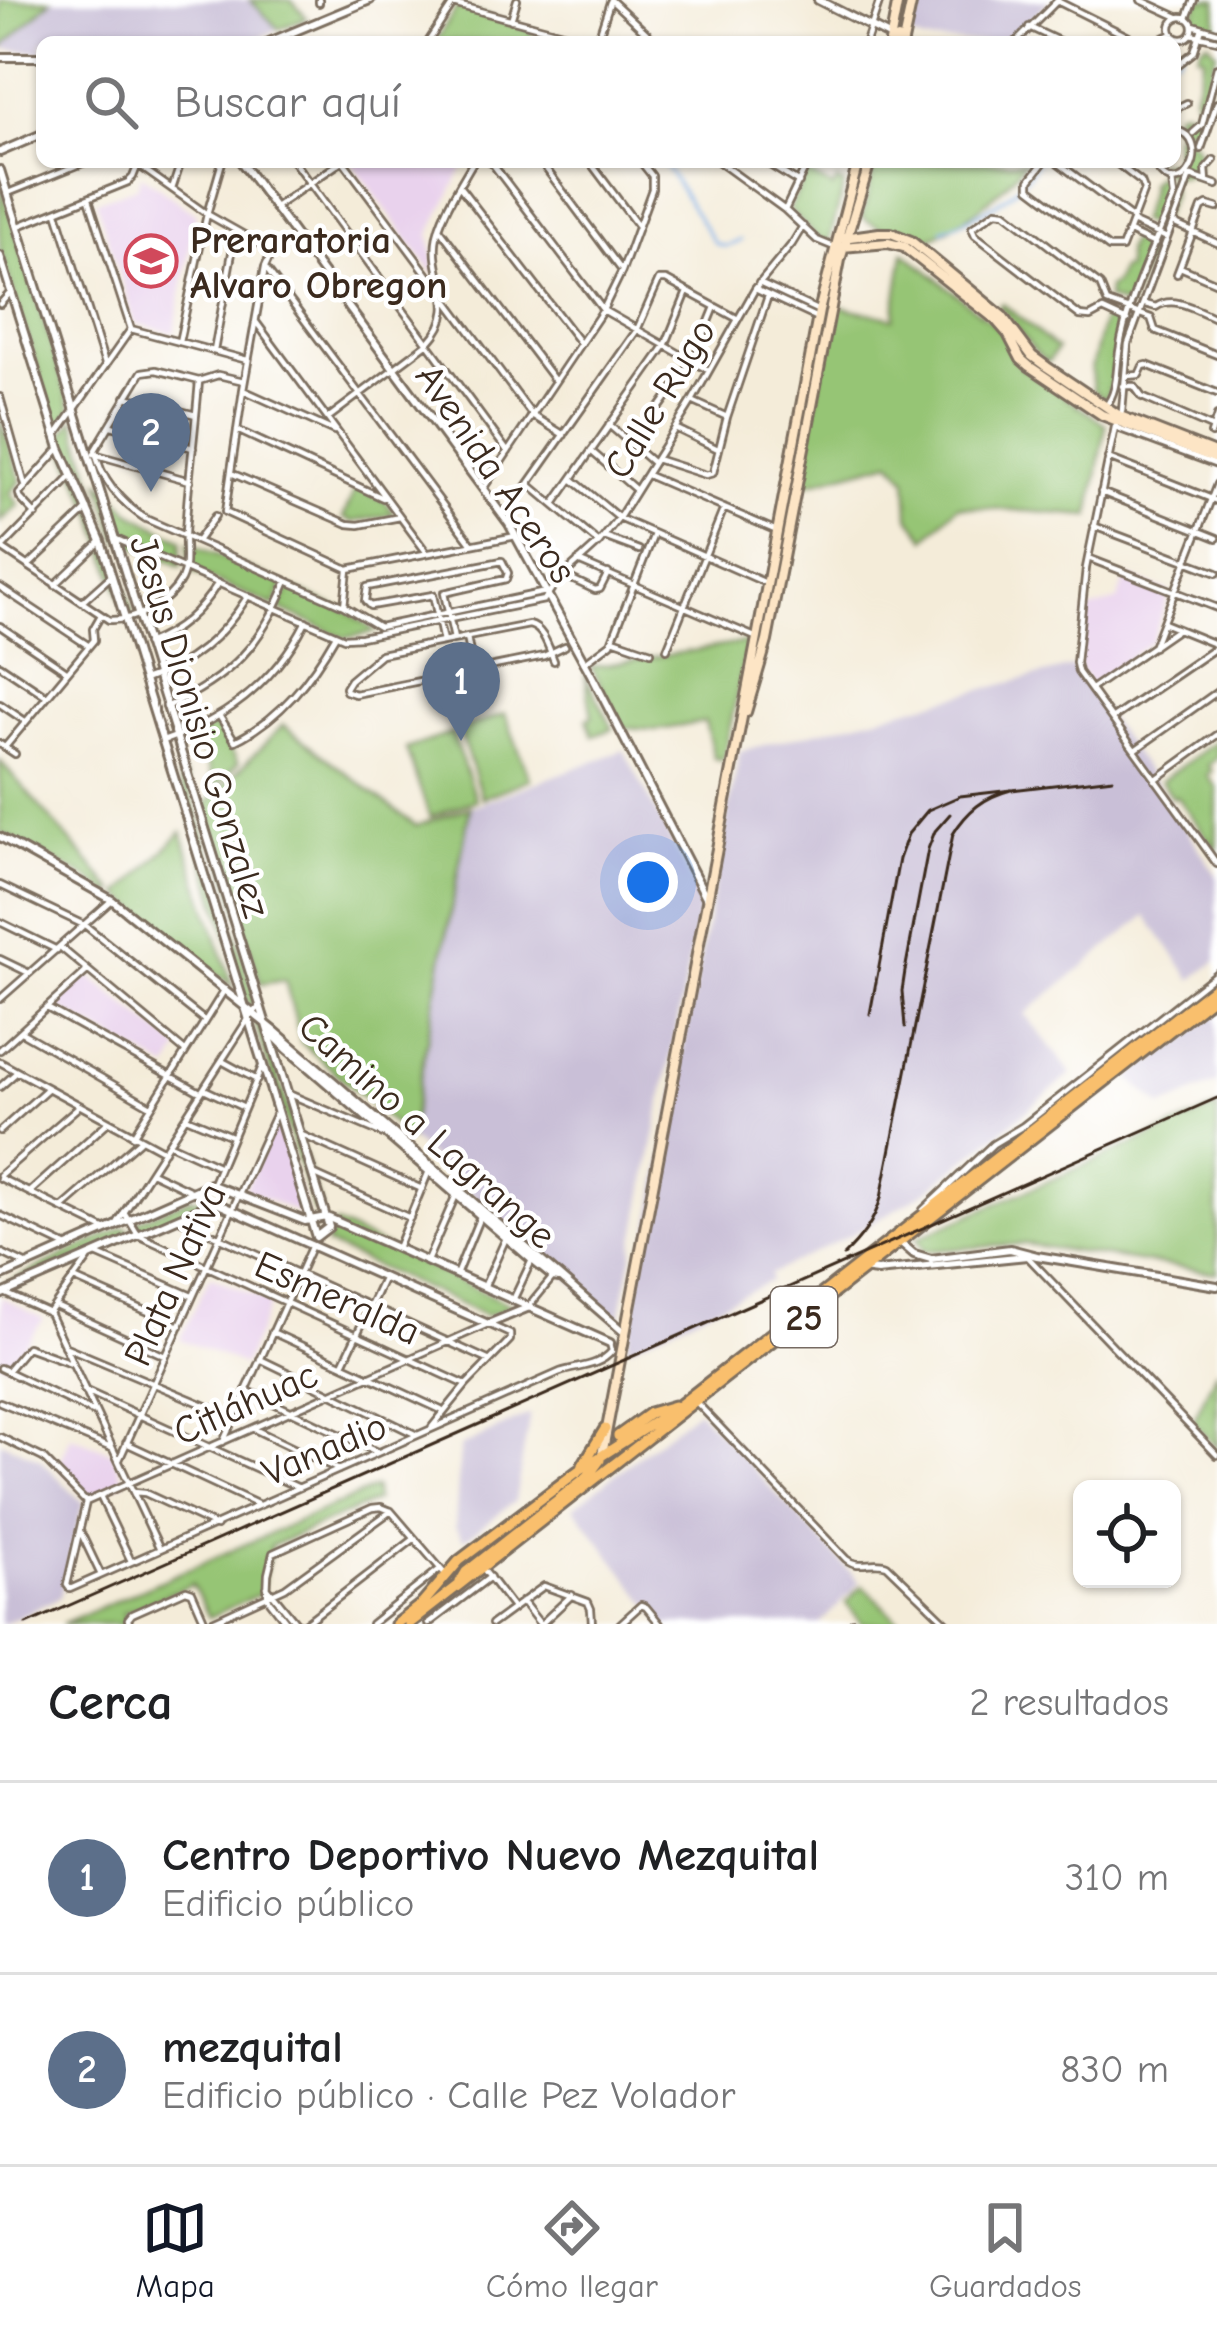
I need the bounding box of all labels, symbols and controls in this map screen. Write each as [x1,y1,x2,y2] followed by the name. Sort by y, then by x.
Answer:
[36,36,1181,168] search box
[78,69,144,135] icon: search
[174,76,401,128] text: Buscar aquí
[190,218,447,308] place label: Preraratoria Alvaro Obregon
[123,233,179,289] school or university icon: Preraratoria Alvaro Obregon
[595,311,725,487] street label: Calle Rugo
[406,356,586,592] street label: Avenida Aceros
[112,393,190,492] pin: 2
[120,530,279,923] street label: Jesus Dionisio Gonzalez
[422,642,500,741] pin: 1
[618,852,678,912] your location
[289,1004,565,1258] street label: Camino a Lagrange
[115,1176,236,1373] street label: Plata Nativa
[248,1242,427,1355] street label: Esmeralda
[771,1287,837,1347] road number: 25
[167,1352,324,1455] street label: Citláhuac
[256,1403,394,1496] street label: Vanadio
[1073,1480,1181,1588] map controls
[1073,1480,1181,1588] button: locate
[48,1673,173,1732] text: Cerca
[969,1680,1169,1725] text: 2 resultados
[162,1829,819,1881] text: Centro Deportivo Nuevo Mezquital
[79,1855,95,1900] text: 1
[1065,1855,1169,1900] text: 310 m
[162,1881,414,1926] text: Edificio público
[162,2021,343,2073] text: mezquital
[77,2047,97,2092] text: 2
[1060,2047,1169,2092] text: 830 m
[162,2073,735,2118] text: Edificio público · Calle Pez Volador
[136,2195,215,2305] tab: Mapa
[486,2195,658,2305] tab: Cómo llegar
[929,2195,1081,2305] tab: Guardados

